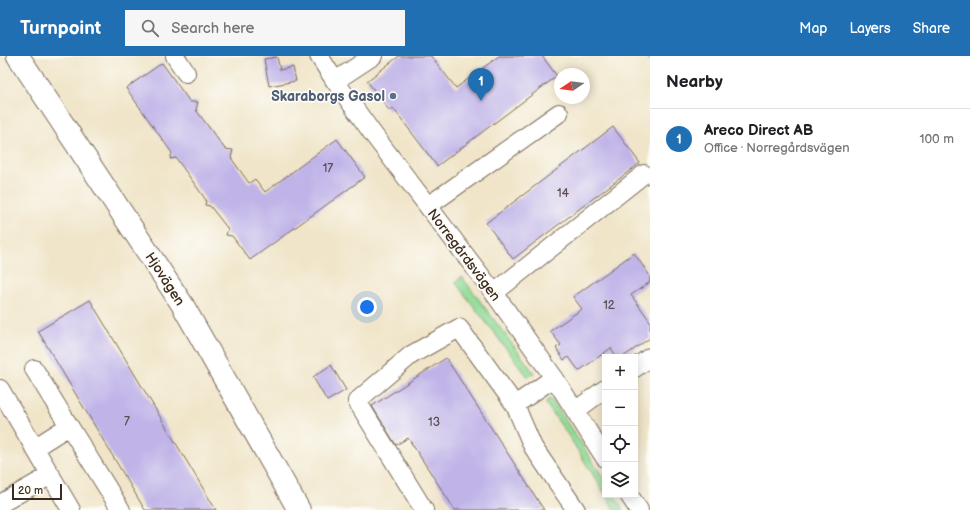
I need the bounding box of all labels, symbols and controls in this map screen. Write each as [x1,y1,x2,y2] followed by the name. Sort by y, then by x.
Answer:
[125,10,405,46] search box
[20,17,101,40] text: Turnpoint
[139,17,161,39] icon: search
[171,19,254,38] text: Search here
[799,20,827,37] text: Map
[849,20,891,37] text: Layers
[913,20,950,37] text: Share
[468,68,494,101] pin: 1
[554,68,590,104] north arrow
[666,72,723,92] text: Nearby
[271,88,385,105] place label: Skaraborgs Gasol
[388,91,398,101] marker: Skaraborgs Gasol
[704,121,813,140] text: Areco Direct AB
[676,131,682,147] text: 1
[919,131,954,147] text: 100 m
[704,140,849,156] text: Office · Norregårdsvägen
[323,161,333,176] house number: 17
[557,186,570,201] house number: 14
[424,205,504,305] street label: Norregårdsvägen
[141,249,189,309] street label: Hjovägen
[357,297,377,317] your location
[603,298,615,313] house number: 12
[602,354,638,498] map controls
[602,354,638,390] button: +
[602,390,638,426] button: −
[124,414,130,429] house number: 7
[428,415,440,430] house number: 13
[602,426,638,462] button: locate
[602,462,638,498] button: layers
[12,482,62,501] scale bar
[18,484,43,497] text: 20 m

